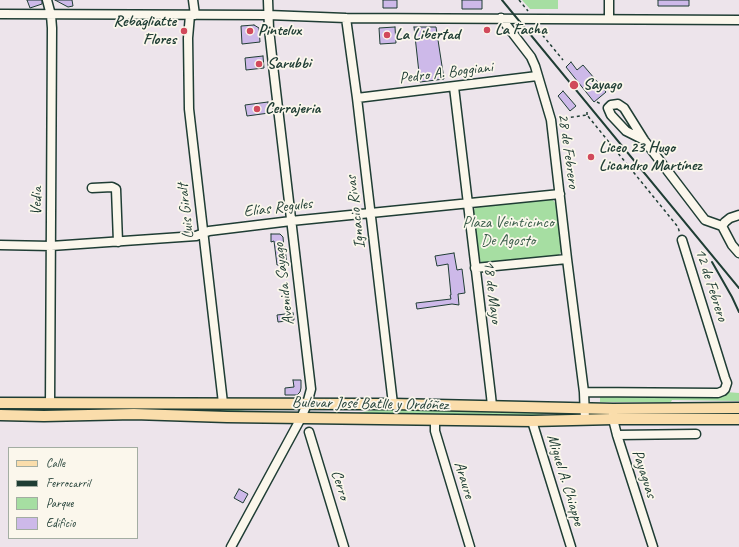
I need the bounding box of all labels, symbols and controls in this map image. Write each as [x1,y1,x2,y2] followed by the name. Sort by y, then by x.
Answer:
[114,12,176,50] place label: Rebagliatte Flores
[495,20,547,40] place label: La Facha
[258,21,301,41] place label: Pintelux
[395,25,460,45] place label: La Libertad
[482,25,492,35] marker: La Facha
[179,26,189,36] marker: Rebagliatte Flores
[245,26,255,36] marker: Pintelux
[382,30,392,40] marker: La Libertad
[267,54,311,74] place label: Sarubbi
[398,58,494,88] street label: Pedro A. Boggiani
[254,59,264,69] marker: Sarubbi
[583,75,621,95] place label: Sayago
[568,79,580,91] marker: Sayago
[265,99,320,119] place label: Cerrajeria
[252,104,262,114] marker: Cerrajeria
[553,112,583,190] street label: 28 de Febrero
[599,138,701,176] place label: Liceo 23 Hugo Licandro Martínez
[586,152,596,162] marker: Liceo 23 Hugo Licandro Martínez
[342,174,370,250] street label: Ignacio Rivas
[174,182,198,240] street label: Luis Giralt
[27,187,47,215] street label: Vedia
[243,194,313,222] street label: Elías Regules
[462,213,554,251] park label: Plaza Veinticinco De Agosto
[269,242,299,326] street label: Avenida Sayago
[690,246,732,324] street label: 12 de Febrero
[479,260,505,324] street label: 18 de Mayo
[292,393,448,415] street label: Bulevar José Batlle y Ordóñez
[542,432,588,528] street label: Miguel A. Chiappe
[8,447,138,539] legend
[627,448,661,500] street label: Payaguas
[46,455,65,471] text: Calle
[449,459,479,501] street label: Araure
[326,468,354,502] street label: Cerro
[46,475,90,491] text: Ferrocarril
[46,495,74,511] text: Parque
[46,515,76,531] text: Edificio

